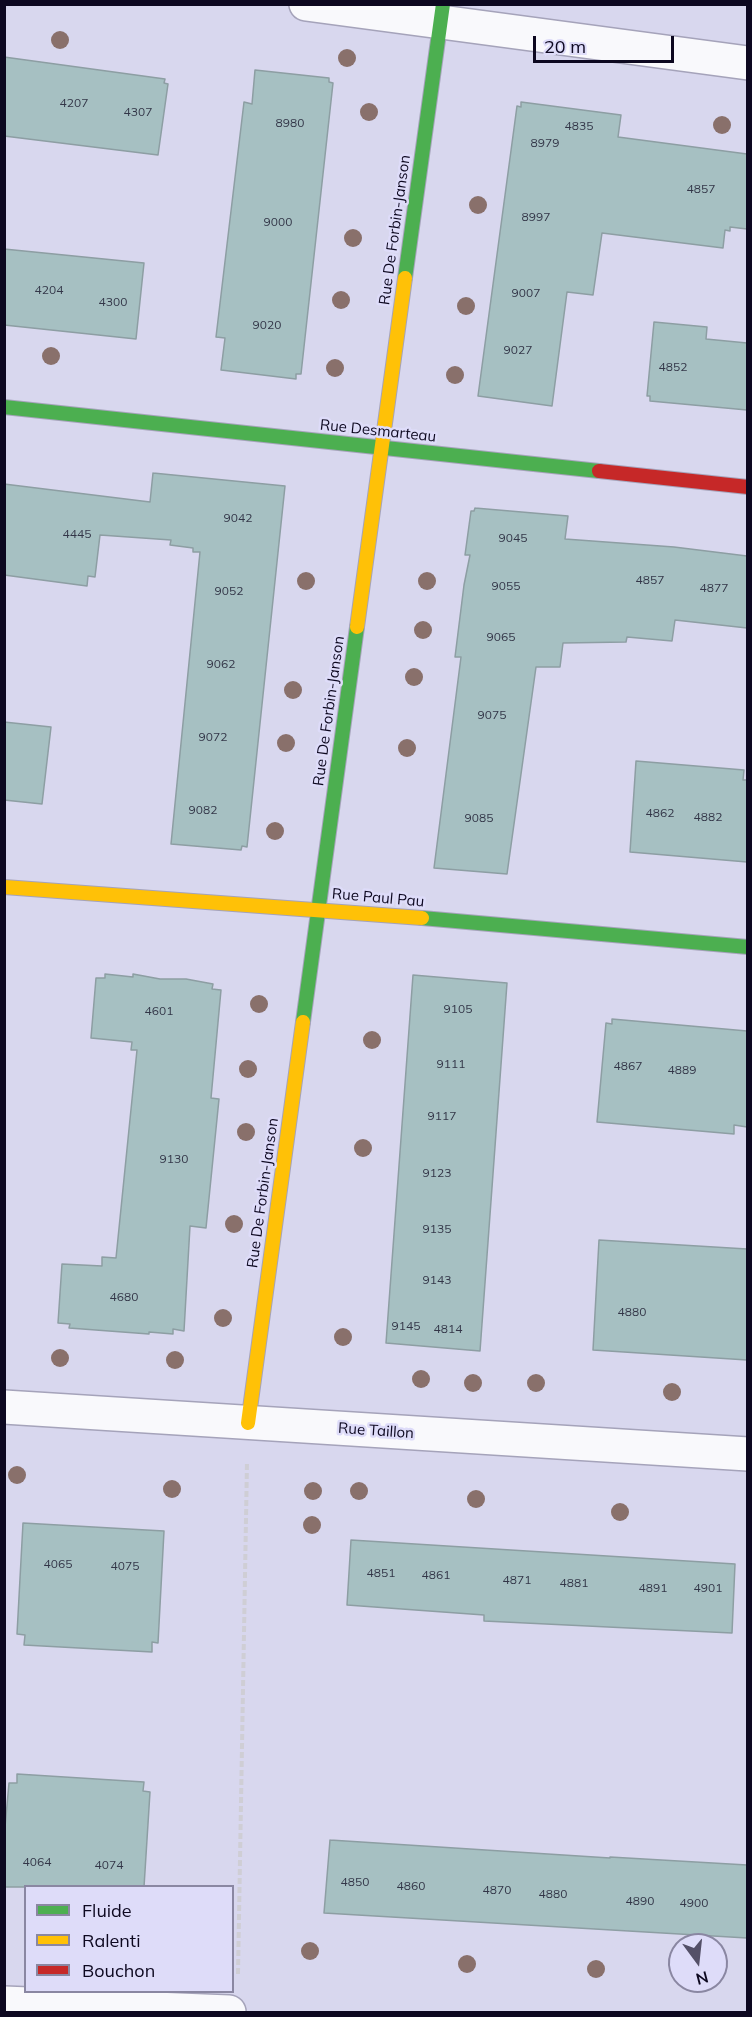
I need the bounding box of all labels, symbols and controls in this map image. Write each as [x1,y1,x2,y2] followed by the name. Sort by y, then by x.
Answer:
[536,24,677,62] scale bar
[544,35,586,58] text: 20 m
[60,96,88,110] house number: 4207
[124,105,152,119] house number: 4307
[276,116,304,130] house number: 8980
[565,119,593,133] house number: 4835
[531,136,559,150] house number: 8979
[376,154,414,306] street label: Rue De Forbin-Janson
[687,182,715,196] house number: 4857
[522,210,550,224] house number: 8997
[264,215,292,229] house number: 9000
[35,283,63,297] house number: 4204
[512,286,540,300] house number: 9007
[99,295,127,309] house number: 4300
[253,318,281,332] house number: 9020
[504,343,532,357] house number: 9027
[659,360,687,374] house number: 4852
[319,416,437,446] street label: Rue Desmarteau
[224,511,252,525] house number: 9042
[63,527,91,541] house number: 4445
[499,531,527,545] house number: 9045
[636,573,664,587] house number: 4857
[492,579,520,593] house number: 9055
[700,581,728,595] house number: 4877
[215,584,243,598] house number: 9052
[487,630,515,644] house number: 9065
[310,635,348,787] street label: Rue De Forbin-Janson
[207,657,235,671] house number: 9062
[478,708,506,722] house number: 9075
[199,730,227,744] house number: 9072
[189,803,217,817] house number: 9082
[646,806,674,820] house number: 4862
[694,810,722,824] house number: 4882
[465,811,493,825] house number: 9085
[331,885,425,911] street label: Rue Paul Pau
[444,1002,472,1016] house number: 9105
[145,1004,173,1018] house number: 4601
[437,1057,465,1071] house number: 9111
[614,1059,642,1073] house number: 4867
[668,1063,696,1077] house number: 4889
[428,1109,456,1123] house number: 9117
[244,1117,282,1269] street label: Rue De Forbin-Janson
[160,1152,188,1166] house number: 9130
[423,1166,451,1180] house number: 9123
[423,1222,451,1236] house number: 9135
[423,1273,451,1287] house number: 9143
[110,1290,138,1304] house number: 4680
[618,1305,646,1319] house number: 4880
[392,1319,420,1333] house number: 9145
[434,1322,462,1336] house number: 4814
[337,1419,415,1443] street label: Rue Taillon
[44,1557,72,1571] house number: 4065
[111,1559,139,1573] house number: 4075
[367,1566,395,1580] house number: 4851
[422,1568,450,1582] house number: 4861
[503,1573,531,1587] house number: 4871
[560,1576,588,1590] house number: 4881
[639,1581,667,1595] house number: 4891
[694,1581,722,1595] house number: 4901
[23,1855,51,1869] house number: 4064
[95,1858,123,1872] house number: 4074
[341,1875,369,1889] house number: 4850
[397,1879,425,1893] house number: 4860
[483,1883,511,1897] house number: 4870
[24,1885,234,1993] legend
[539,1887,567,1901] house number: 4880
[626,1894,654,1908] house number: 4890
[680,1896,708,1910] house number: 4900
[82,1899,132,1922] text: Fluide
[82,1929,140,1952] text: Ralenti
[668,1933,728,1993] north arrow
[82,1959,155,1982] text: Bouchon
[694,1967,711,1990] text: N

